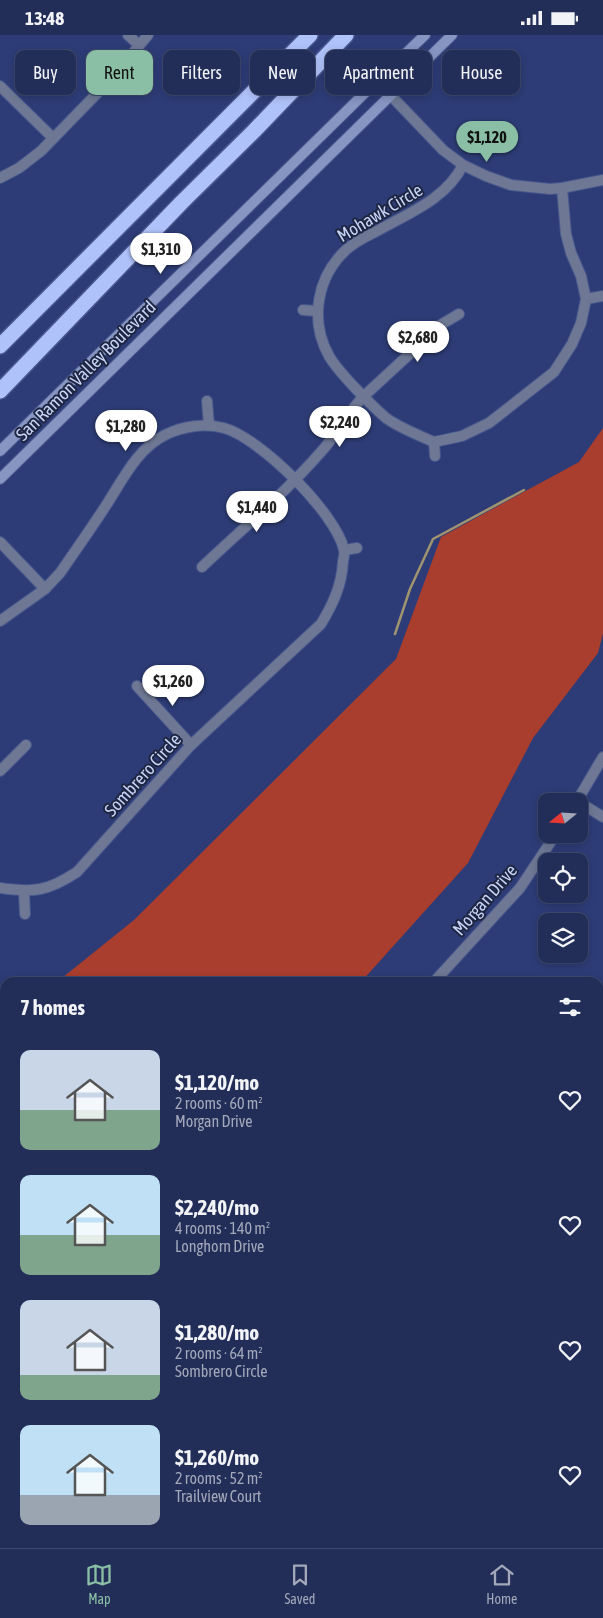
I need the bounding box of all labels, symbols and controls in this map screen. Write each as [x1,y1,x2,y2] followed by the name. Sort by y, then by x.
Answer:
[25,7,64,29] text: 13:48
[15,50,76,95] chip: Buy
[86,50,153,95] chip: Rent
[163,50,240,95] chip: Filters
[250,50,315,95] chip: New
[325,50,432,95] chip: Apartment
[442,50,520,95] chip: House
[446,121,528,163] pin: $1,120
[467,128,507,146] text: $1,120
[333,179,426,246] street label: Mohawk Circle
[120,233,202,275] pin: $1,310
[141,240,181,258] text: $1,310
[11,296,160,445] street label: San Ramon Valley Boulevard
[377,321,459,363] pin: $2,680
[398,328,438,346] text: $2,680
[299,405,381,448] pin: $2,240
[85,409,167,452] pin: $1,280
[320,413,360,431] text: $2,240
[106,417,146,435] text: $1,280
[216,491,298,533] pin: $1,440
[237,498,277,516] text: $1,440
[132,665,214,707] pin: $1,260
[153,672,193,690] text: $1,260
[100,729,185,820] street label: Sombrero Circle
[538,793,588,843] north arrow
[538,793,588,963] map controls
[538,853,588,903] button: locate
[448,860,521,939] street label: Morgan Drive
[538,913,588,963] button: layers
[556,993,584,1021] icon: filters
[20,995,85,1019] text: 7 homes
[60,1070,120,1130] icon: home
[175,1070,259,1094] text: $1,120/mo
[556,1086,584,1114] icon: heart
[175,1094,263,1112] text: 2 rooms · 60 m²
[175,1112,253,1130] text: Morgan Drive
[60,1195,120,1255] icon: home
[175,1195,259,1219] text: $2,240/mo
[556,1211,584,1239] icon: heart
[175,1219,270,1237] text: 4 rooms · 140 m²
[175,1237,264,1255] text: Longhorn Drive
[60,1320,120,1380] icon: home
[175,1320,259,1344] text: $1,280/mo
[556,1336,584,1364] icon: heart
[175,1344,263,1362] text: 2 rooms · 64 m²
[175,1362,268,1380] text: Sombrero Circle
[60,1445,120,1505] icon: home
[175,1445,259,1469] text: $1,260/mo
[556,1461,584,1489] icon: heart
[175,1469,263,1487] text: 2 rooms · 52 m²
[175,1487,261,1505] text: Trailview Court
[85,1561,113,1607] tab: Map
[284,1561,315,1607] tab: Saved
[486,1561,517,1607] tab: Home

